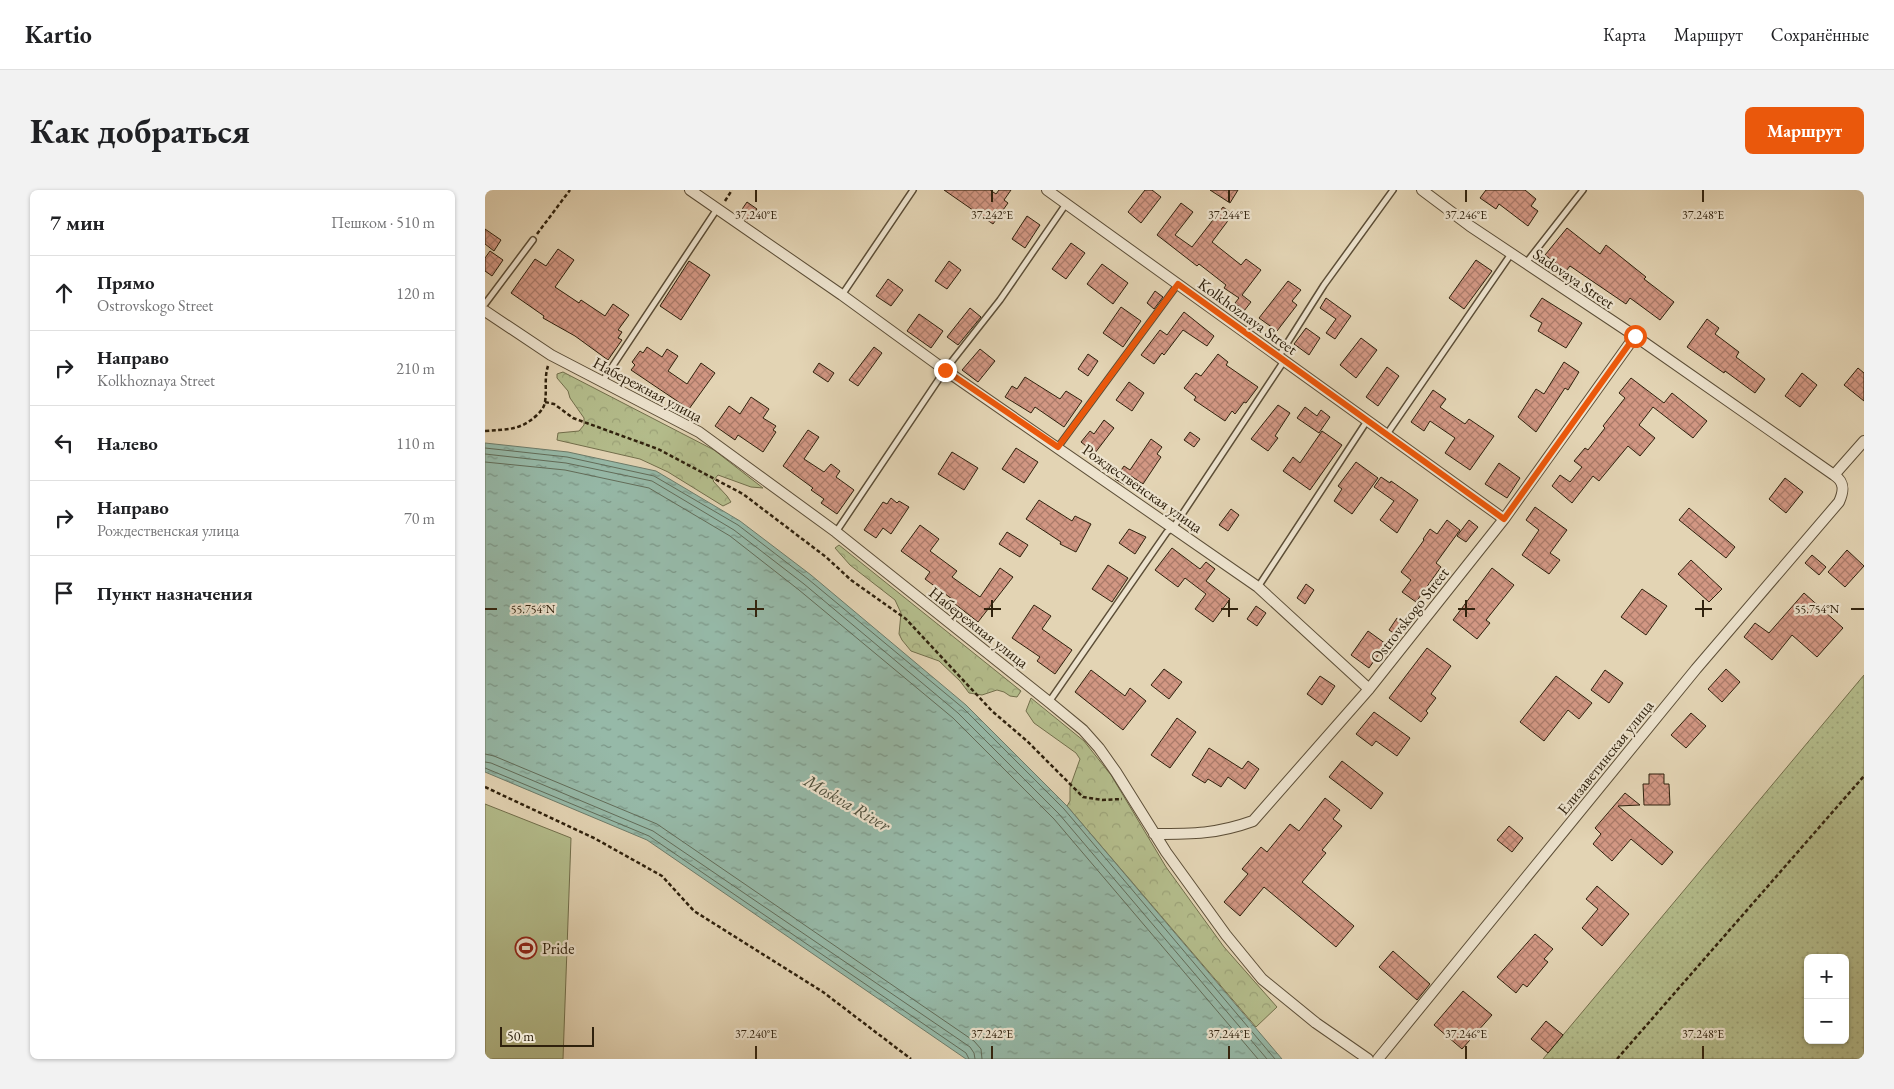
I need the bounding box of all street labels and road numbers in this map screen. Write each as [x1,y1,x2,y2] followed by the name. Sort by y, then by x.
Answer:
[1529,243,1619,313] street label: Sadovaya Street
[1194,273,1302,360] street label: Kolkhoznaya Street
[589,352,707,427] street label: Набережная улица
[1078,439,1208,538] street label: Рождественская улица
[1365,563,1453,668] street label: Ostrovskogo Street
[925,582,1033,673] street label: Набережная улица
[1553,695,1659,819] street label: Елизаветинская улица

